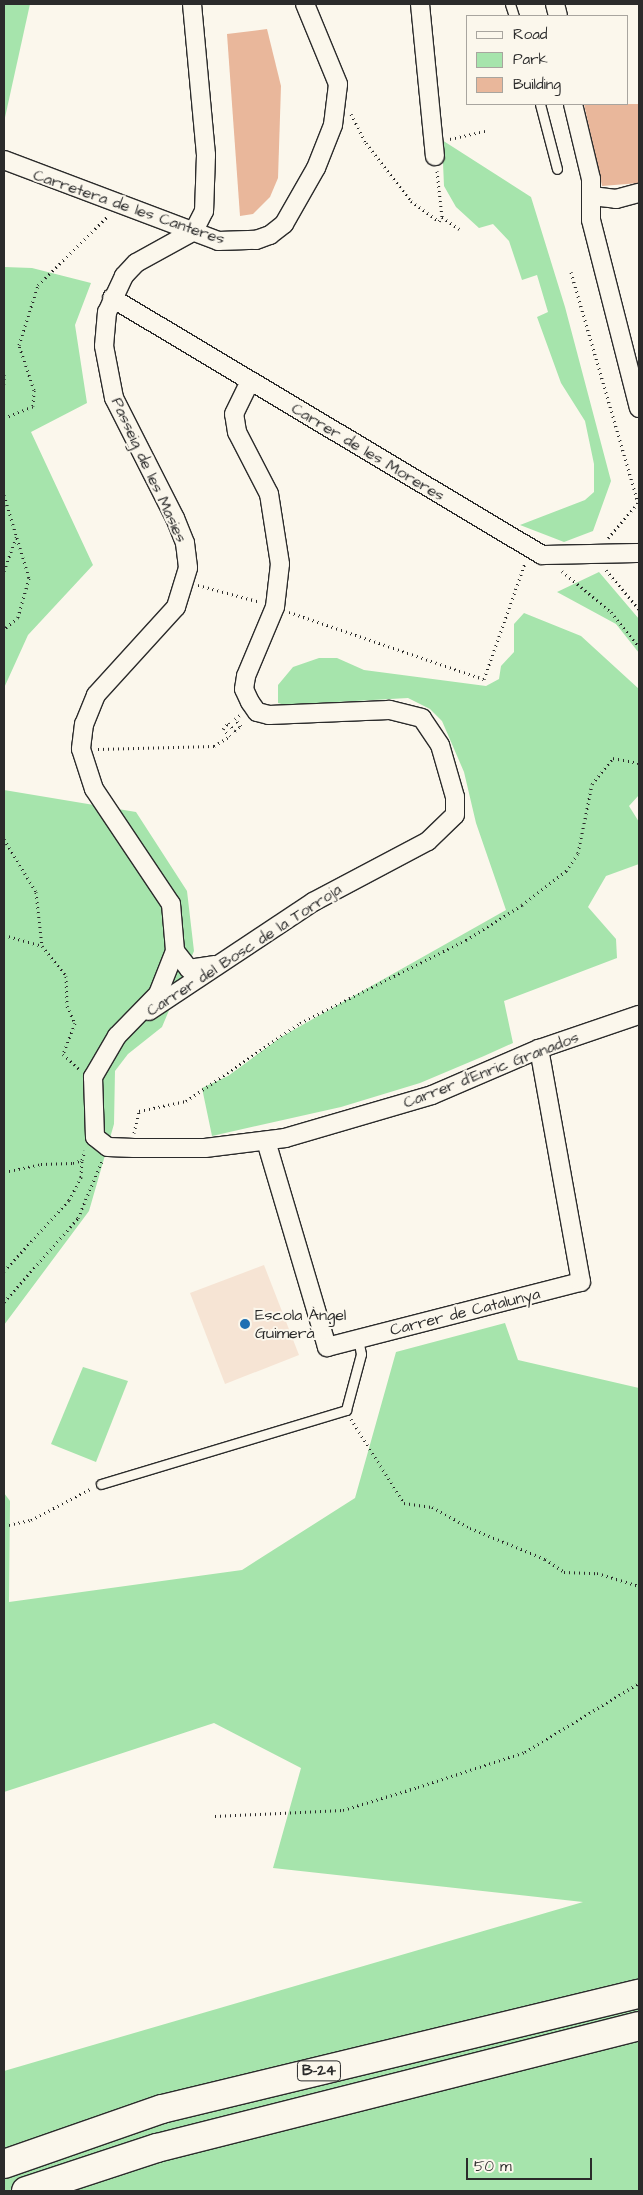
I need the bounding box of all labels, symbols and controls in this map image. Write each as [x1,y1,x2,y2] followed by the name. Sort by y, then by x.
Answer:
[466,15,628,105] legend
[513,24,547,45] text: Road
[513,49,548,70] text: Park
[513,74,561,95] text: Building
[31,165,227,249] street label: Carretera de les Canteres
[107,395,191,545] street label: Passeig de les Masies
[288,399,448,505] street label: Carrer de les Moreres
[143,880,345,1020] street label: Carrer del Bosc de la Torroja
[401,1028,581,1112] street label: Carrer d'Enric Granados
[388,1284,542,1340] street label: Carrer de Catalunya
[255,1305,346,1343] place label: Escola Àngel Guimerà
[239,1318,251,1330] marker: Escola Àngel Guimerà
[296,2058,342,2084] road number: B-24
[468,2148,594,2180] scale bar
[474,2156,512,2177] text: 50 m

